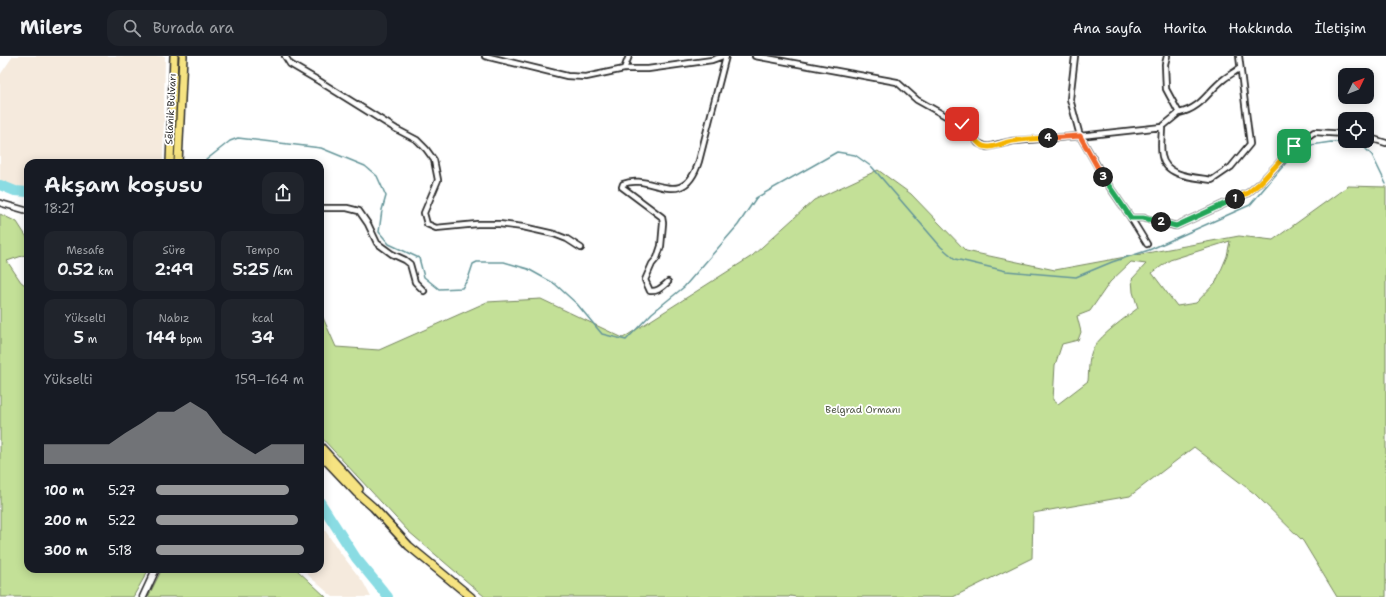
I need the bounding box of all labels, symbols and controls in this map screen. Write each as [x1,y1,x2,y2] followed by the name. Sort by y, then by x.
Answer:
[107,10,387,46] search box
[20,15,83,40] text: Milers
[121,17,143,39] icon: search
[153,18,234,38] text: Burada ara
[1073,19,1141,37] text: Ana sayfa
[1163,19,1206,37] text: Harita
[1228,19,1292,37] text: Hakkında
[1314,19,1366,37] text: İletişim
[1338,68,1374,104] north arrow
[1338,68,1374,148] map controls
[162,73,179,145] street label: Selanik Bulvarı
[945,107,979,141] pin
[1338,112,1374,148] button: locate
[951,113,973,135] icon: check
[1038,128,1058,148] pin: 4
[1277,129,1311,163] pin
[1044,130,1052,145] text: 4
[1283,135,1305,157] icon: arrive
[1093,167,1113,187] pin: 3
[1099,169,1107,184] text: 3
[44,170,203,199] text: Akşam koşusu
[262,172,304,214] button: share
[1225,189,1245,209] pin: 1
[1232,191,1238,206] text: 1
[44,200,75,217] text: 18:21
[1151,212,1171,232] pin: 2
[1157,214,1165,229] text: 2
[66,243,105,258] text: Mesafe
[162,243,186,258] text: Süre
[246,243,280,258] text: Tempo
[57,258,94,280] text: 0.52
[154,258,194,280] text: 2:49
[232,258,269,280] text: 5:25
[94,264,114,279] text: km
[269,264,293,279] text: /km
[65,311,106,326] text: Yükselti
[159,311,189,326] text: Nabız
[252,311,273,326] text: kcal
[73,326,84,348] text: 5
[146,326,176,348] text: 144
[251,326,274,348] text: 34
[84,332,97,347] text: m
[176,332,202,347] text: bpm
[44,371,93,388] text: Yükselti
[235,371,304,388] text: 159–164 m
[825,403,901,416] park label: Belgrad Ormanı
[44,482,84,499] text: 100 m
[108,482,136,499] text: 5:27
[44,512,87,529] text: 200 m
[108,512,136,529] text: 5:22
[44,542,88,559] text: 300 m
[108,542,132,559] text: 5:18

